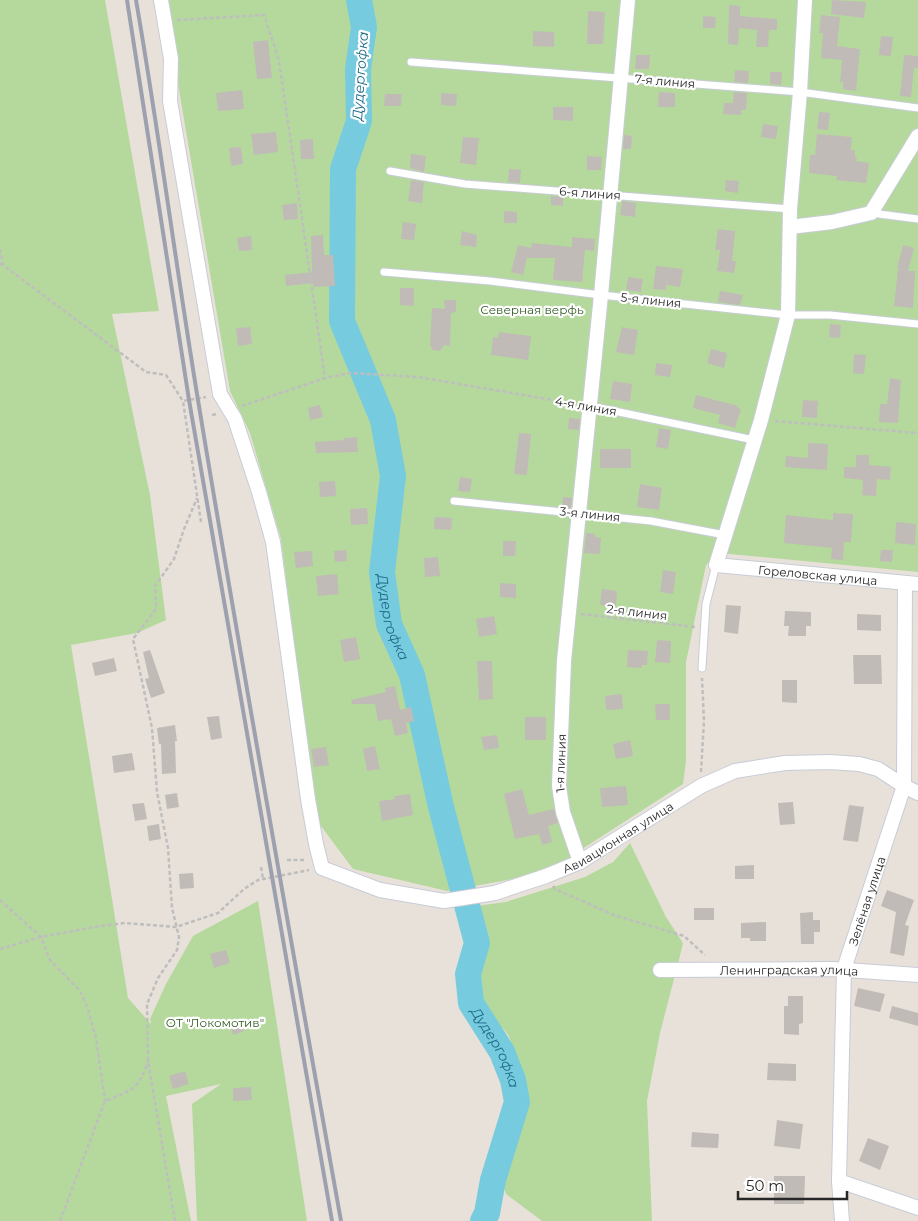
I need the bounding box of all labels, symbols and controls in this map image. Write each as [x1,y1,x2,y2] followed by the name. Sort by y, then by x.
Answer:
[348,31,372,123] water label: Дудергофка
[634,71,696,91] street label: 7-я линия
[559,183,621,203] street label: 6-я линия
[620,289,682,311] street label: 5-я линия
[480,302,584,317] park label: Северная верфь
[554,393,618,419] street label: 4-я линия
[559,503,621,525] street label: 3-я линия
[757,561,878,588] street label: Гореловская улица
[373,571,413,663] water label: Дудергофка
[606,601,668,623] street label: 2-я линия
[551,734,569,793] street label: 1-я линия
[560,798,676,876] street label: Авиационная улица
[845,854,888,947] street label: Зелёная улица
[720,961,859,978] street label: Ленинградская улица
[466,1002,523,1089] water label: Дудергофка
[166,1015,264,1030] park label: ОТ "Локомотив"
[738,1168,847,1200] scale bar
[746,1176,784,1195] text: 50 m

